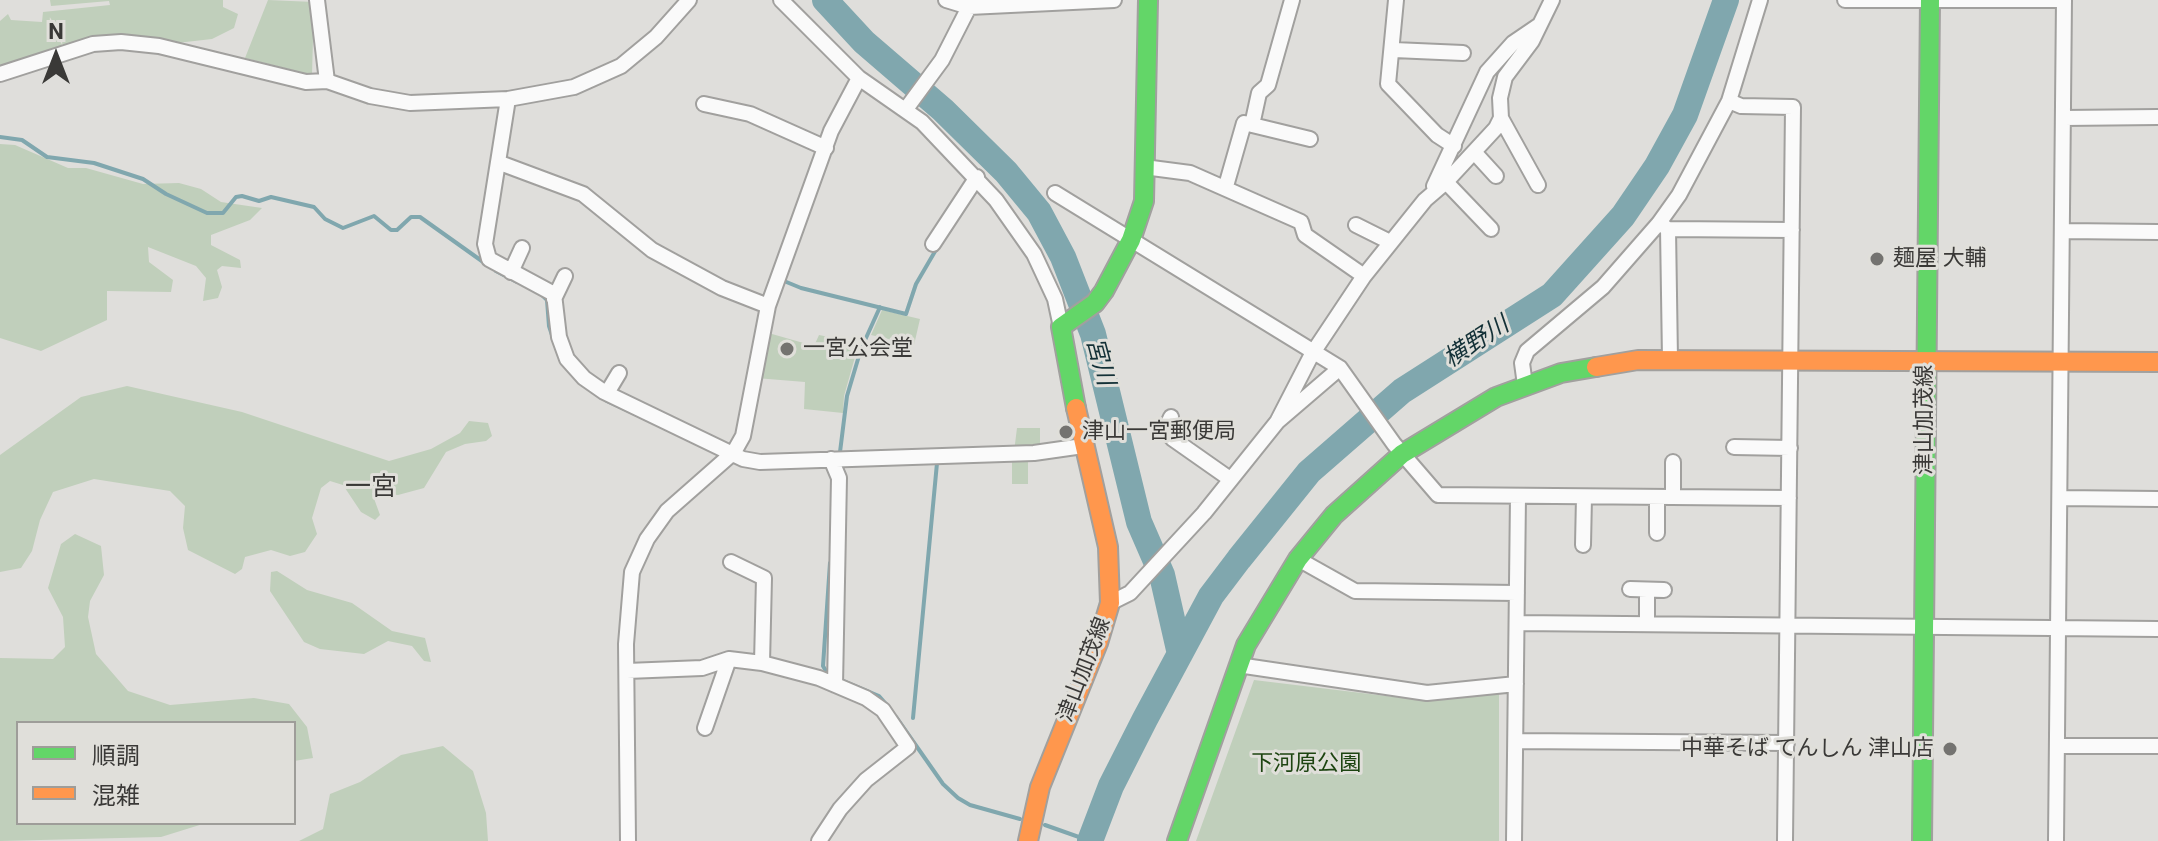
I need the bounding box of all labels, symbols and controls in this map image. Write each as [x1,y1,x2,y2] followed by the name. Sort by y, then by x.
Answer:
[16,16,96,96] north arrow
[48,19,64,44] text: N
[1893,246,1986,272] place label: 麺屋 大輔
[1868,250,1886,268] marker: 麺屋 大輔
[1439,311,1515,375] water label: 横野川
[1079,335,1119,389] water label: 宮川
[803,336,913,362] place label: 一宮公会堂
[778,340,796,358] marker: 一宮公会堂
[1912,365,1938,475] street label: 津山加茂線
[1082,419,1236,445] place label: 津山一宮郵便局
[1057,423,1075,441] marker: 津山一宮郵便局
[345,472,397,504] district label: 一宮
[1053,614,1117,726] street label: 津山加茂線
[16,721,296,825] legend
[1681,736,1934,762] place label: 中華そば てんしん 津山店
[1941,740,1959,758] marker: 中華そば てんしん 津山店
[92,742,140,770] text: 順調
[1251,751,1361,777] park label: 下河原公園
[92,782,140,810] text: 混雑

